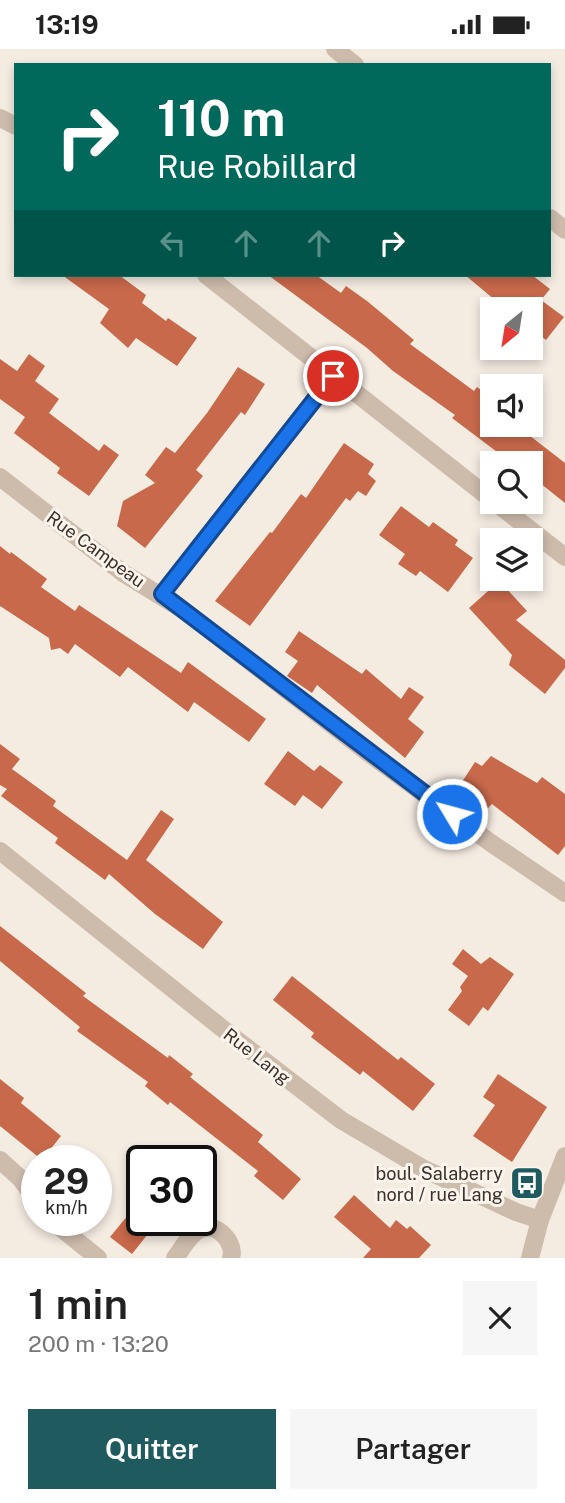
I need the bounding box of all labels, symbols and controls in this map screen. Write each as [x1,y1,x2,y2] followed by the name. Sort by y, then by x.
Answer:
[35,9,99,40] text: 13:19
[157,89,285,147] text: 110 m
[42,91,133,182] icon: right
[157,148,357,185] text: Rue Robillard
[154,224,192,262] icon: left
[227,224,265,262] icon: ahead
[300,224,338,262] icon: ahead
[373,224,411,262] icon: right
[480,297,542,361] north arrow
[480,297,543,591] map controls
[303,346,363,406] pin
[314,357,352,395] icon: arrive
[480,374,543,437] button: sound
[480,451,543,514] button: search
[43,506,149,592] street label: Rue Campeau
[480,528,543,591] button: layers
[415,777,489,851] position arrow
[220,1024,294,1088] street label: Rue Lang
[126,1145,217,1236] speed limit sign: 30
[44,1161,89,1202] text: 29
[376,1163,503,1205] place label: boul. Salaberry nord / rue Lang
[508,1164,546,1202] bus stop icon: boul. Salaberry nord / rue Lang
[45,1197,88,1218] text: km/h
[28,1279,128,1328] text: 1 min
[463,1281,537,1355] button: close
[28,1330,169,1357] text: 200 m · 13:20
[28,1409,276,1489] button: Quitter
[290,1409,537,1489] button: Partager

